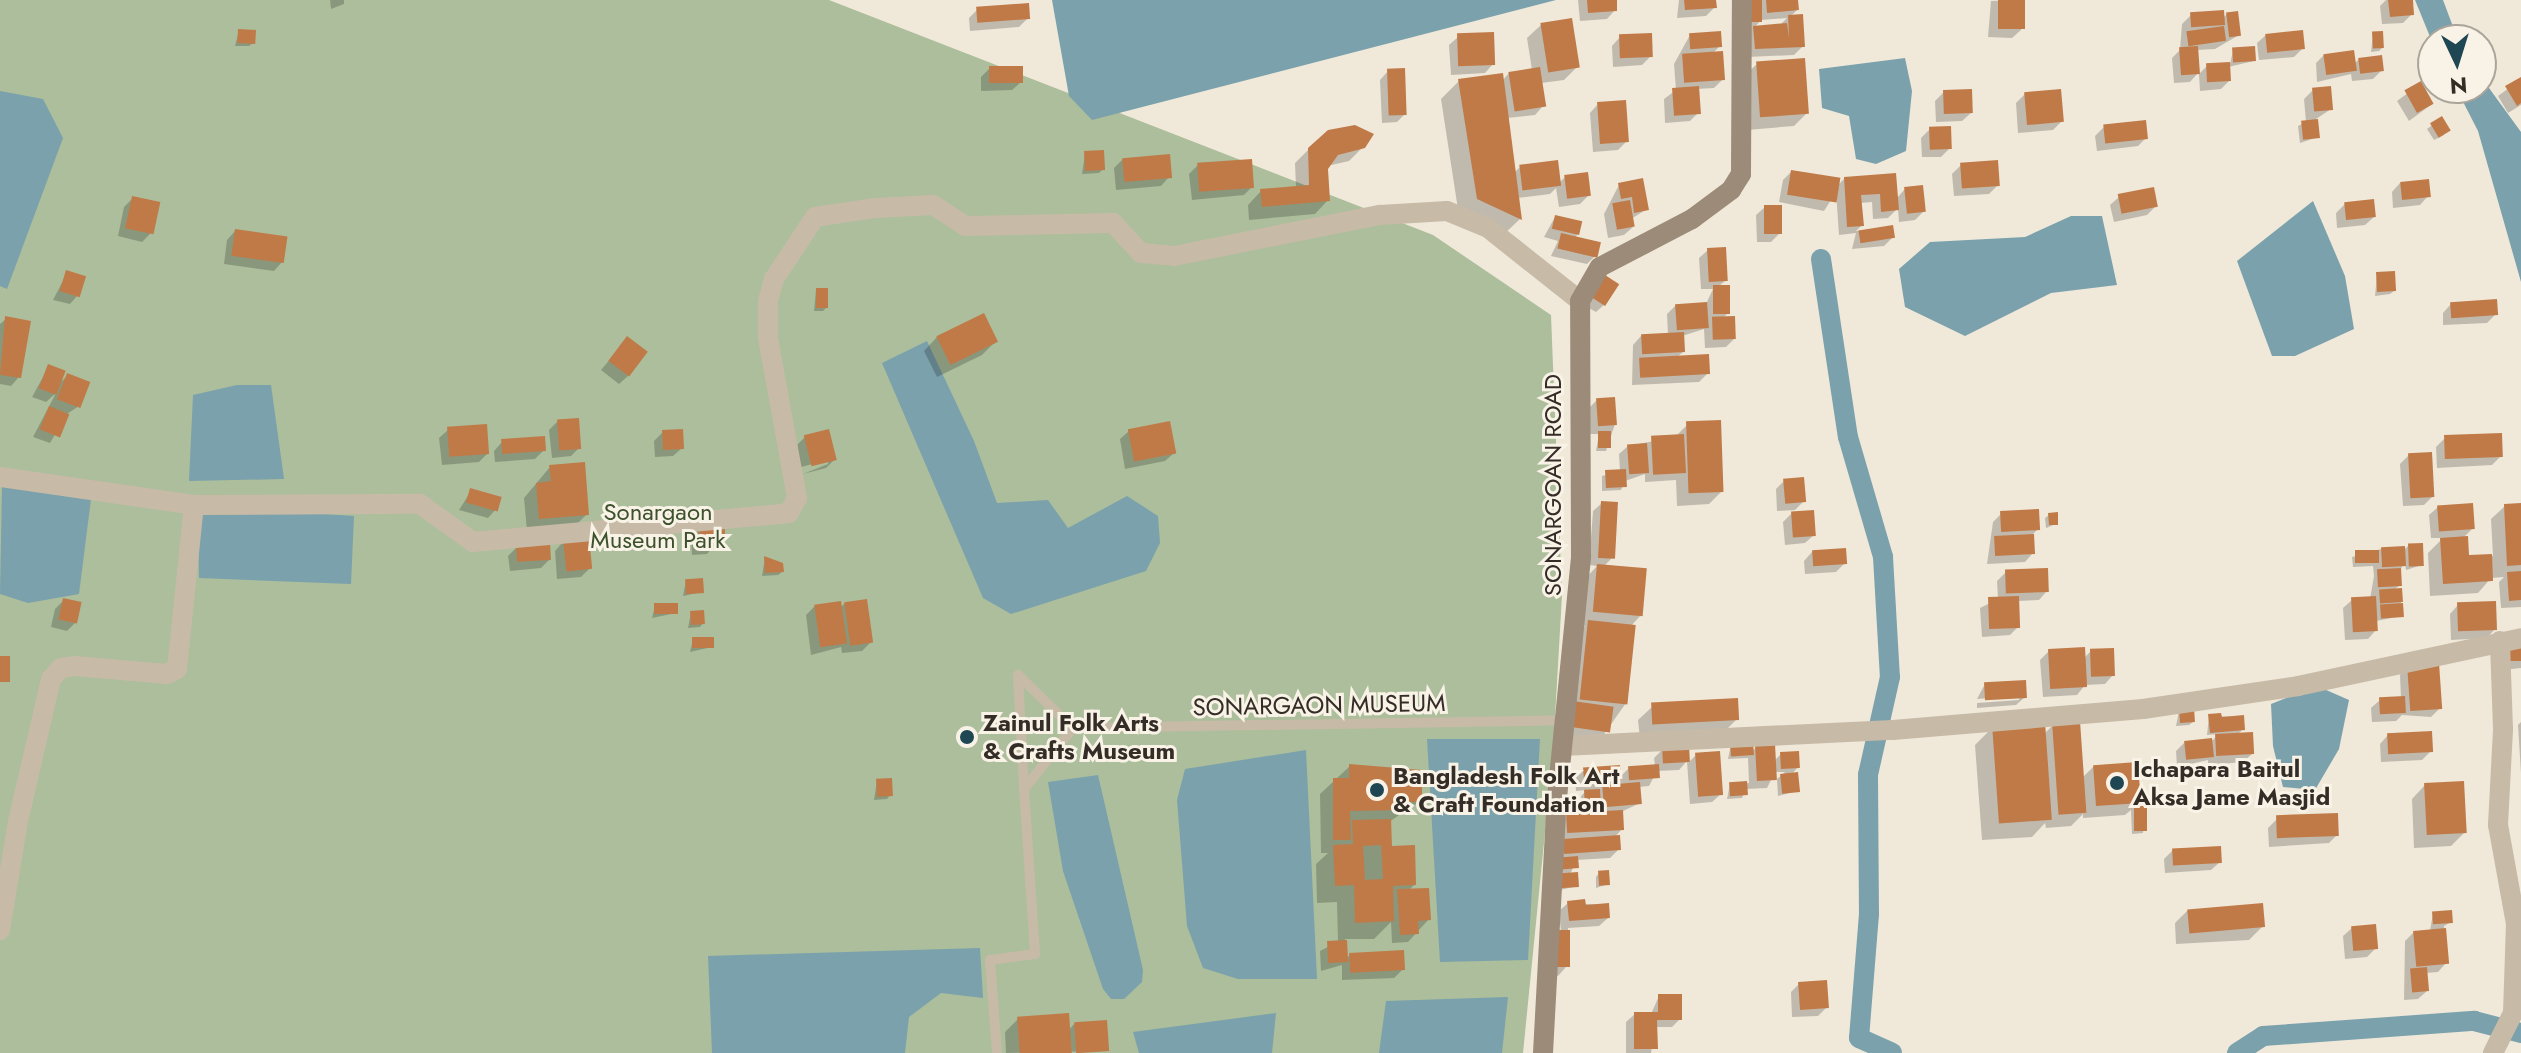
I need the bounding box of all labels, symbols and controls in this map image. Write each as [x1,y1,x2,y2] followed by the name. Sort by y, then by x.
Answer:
[2417,24,2497,104] north arrow
[2449,69,2468,103] text: N
[1539,374,1567,596] street label: SONARGOAN ROAD
[590,498,726,554] park label: Sonargaon Museum Park
[1192,688,1446,722] street label: SONARGAON MUSEUM
[983,709,1175,765] place label: Zainul Folk Arts & Crafts Museum
[958,728,976,746] marker: Zainul Folk Arts & Crafts Museum
[2133,755,2330,811] place label: Ichapara Baitul Aksa Jame Masjid
[1393,762,1619,818] place label: Bangladesh Folk Art & Craft Foundation
[2108,774,2126,792] marker: Ichapara Baitul Aksa Jame Masjid
[1368,781,1386,799] marker: Bangladesh Folk Art & Craft Foundation

